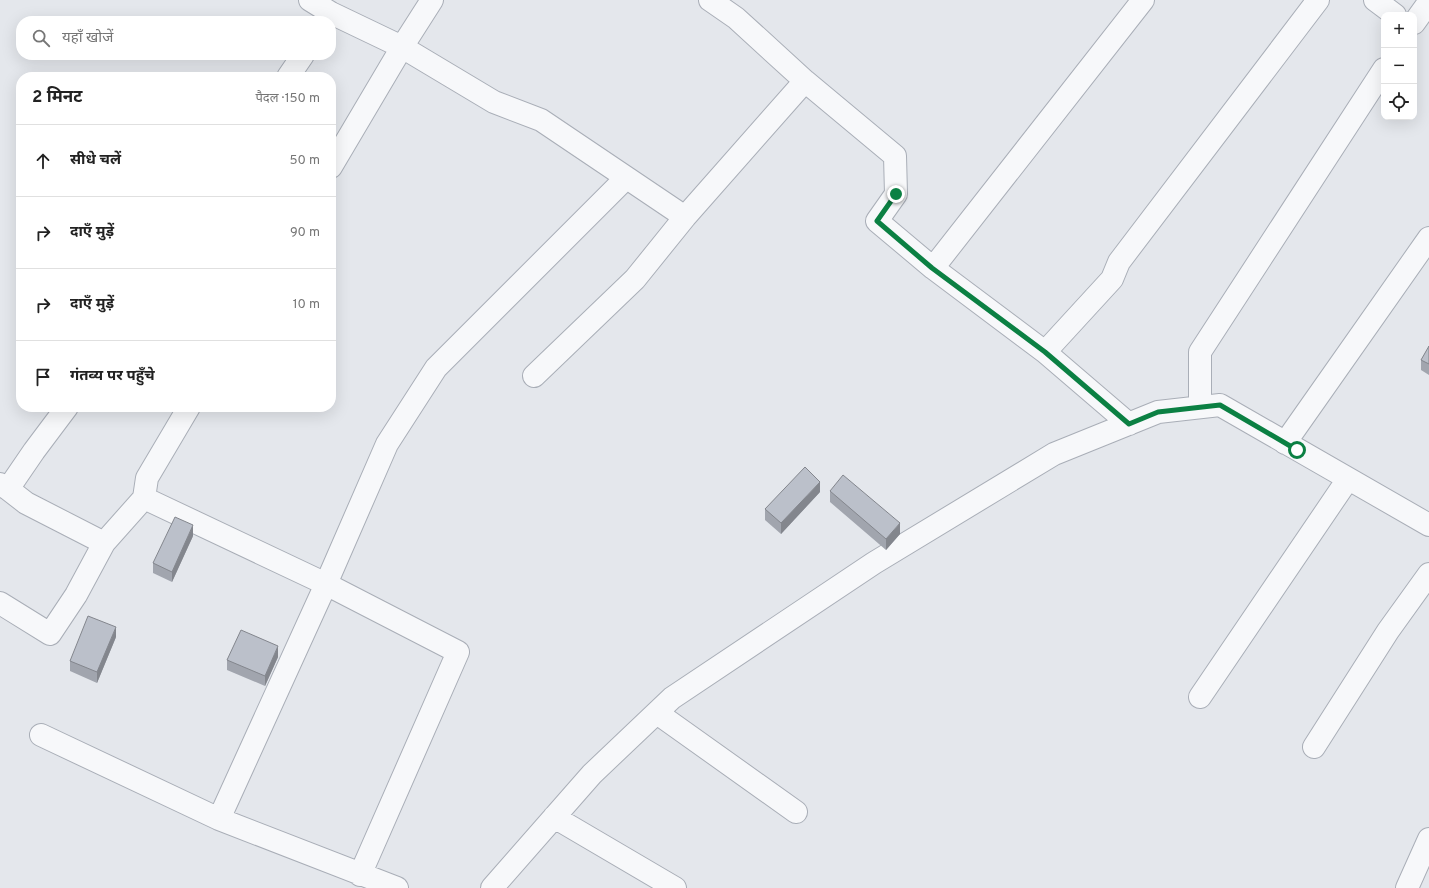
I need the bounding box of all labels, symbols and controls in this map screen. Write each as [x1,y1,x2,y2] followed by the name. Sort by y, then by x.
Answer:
[1381,12,1417,120] map controls
[1381,12,1417,48] button: +
[16,16,336,60] search box
[30,27,52,49] icon: search
[62,29,113,48] text: यहाँ खोजें
[1381,48,1417,84] button: −
[1381,84,1417,120] button: locate
[32,87,82,109] text: 2 मिनट
[255,91,320,107] text: पैदल · 150 m
[32,150,54,172] icon: ahead
[70,151,121,170] text: सीधे चलें
[290,153,320,169] text: 50 m
[887,185,905,203] route end
[32,222,54,244] icon: right
[70,223,114,242] text: दाएँ मुड़ें
[290,225,320,241] text: 90 m
[32,294,54,316] icon: right
[70,295,114,314] text: दाएँ मुड़ें
[293,297,320,313] text: 10 m
[32,366,54,388] icon: arrive
[70,367,155,386] text: गंतव्य पर पहुँचे
[1288,441,1306,459] route start

